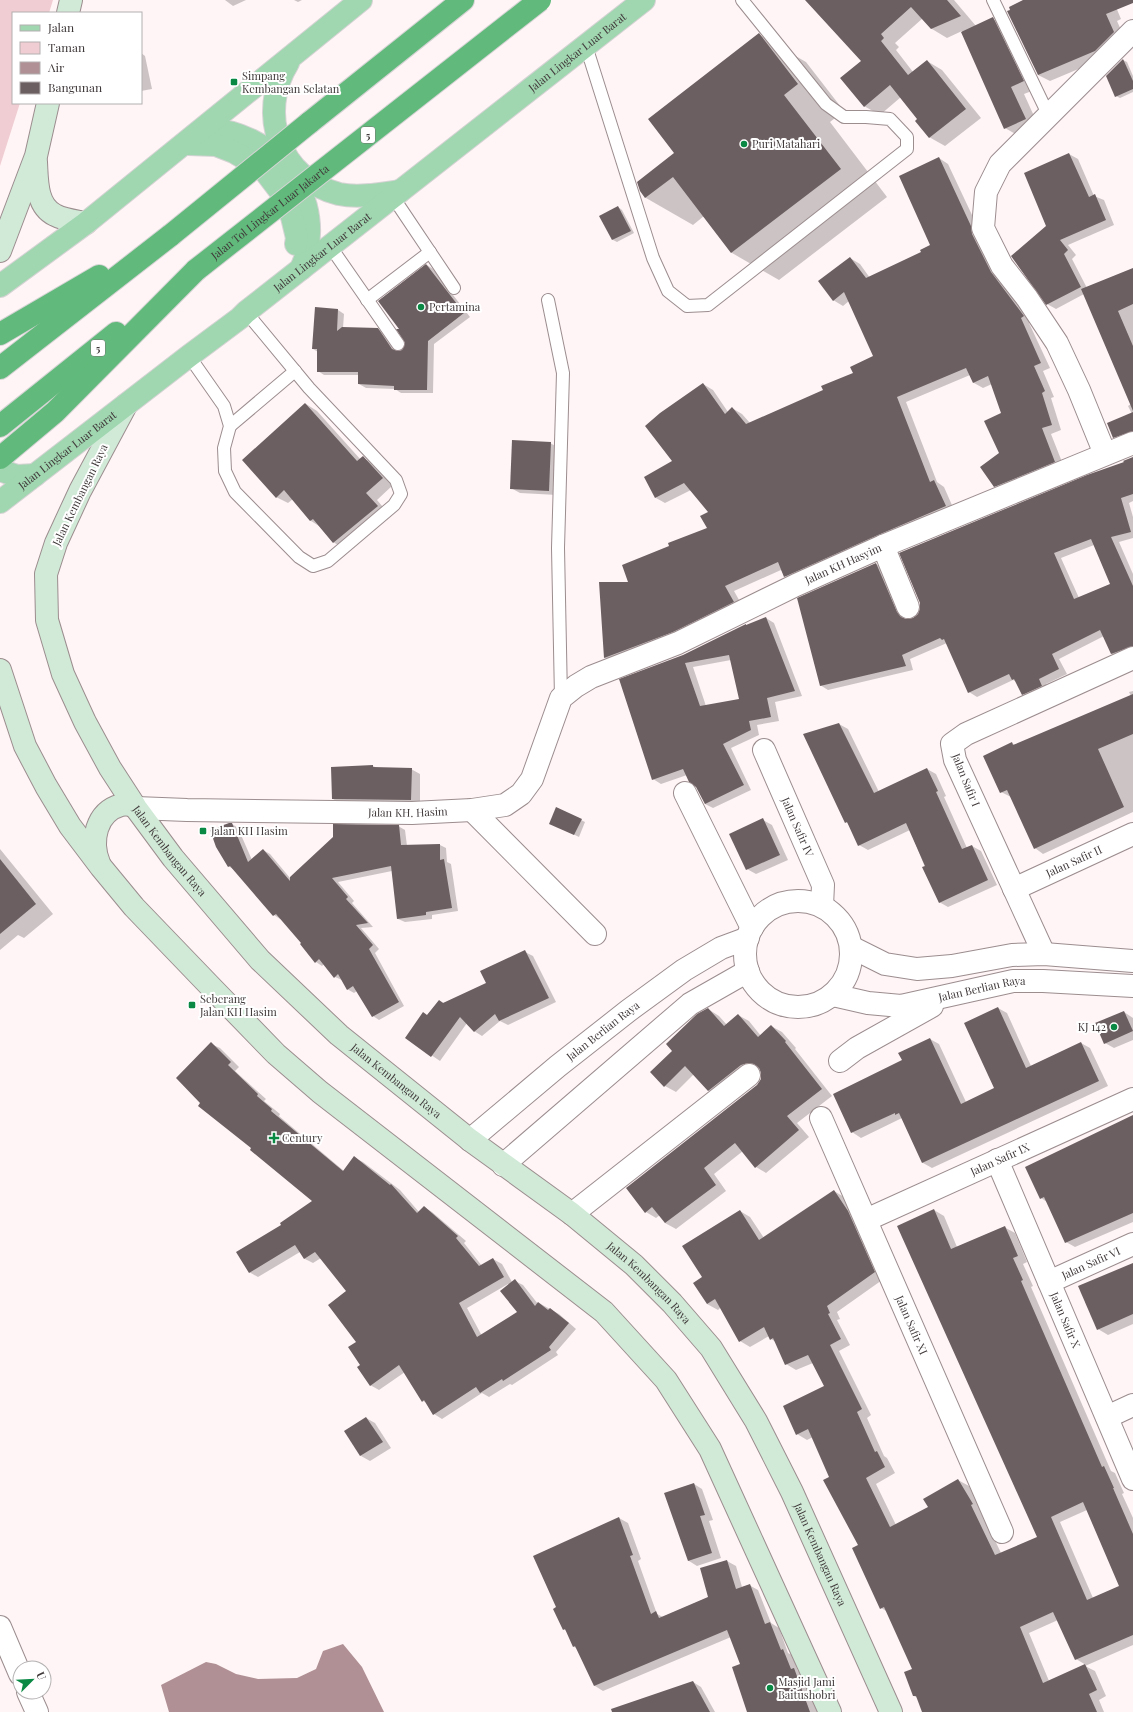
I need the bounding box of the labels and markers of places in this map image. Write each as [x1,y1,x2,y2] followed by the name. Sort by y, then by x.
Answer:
[242,68,340,96] place label: Simpang Kembangan Selatan
[229,77,239,87] marker: Simpang Kembangan Selatan
[752,136,820,151] place label: Puri Matahari
[739,139,749,149] marker: Puri Matahari
[429,299,481,314] place label: Pertamina
[416,302,426,312] marker: Pertamina
[210,823,288,838] place label: Jalan KH Hasim
[198,826,208,836] marker: Jalan KH Hasim
[199,991,277,1019] place label: Seberang Jalan KH Hasim
[187,1000,197,1010] marker: Seberang Jalan KH Hasim
[1078,1019,1106,1034] place label: KJ 142
[1109,1022,1119,1032] marker: KJ 142
[282,1130,323,1145] place label: Century
[269,1133,279,1143] marker: Century
[778,1674,836,1702] place label: Masjid Jami Baitushobri
[765,1683,775,1693] marker: Masjid Jami Baitushobri

